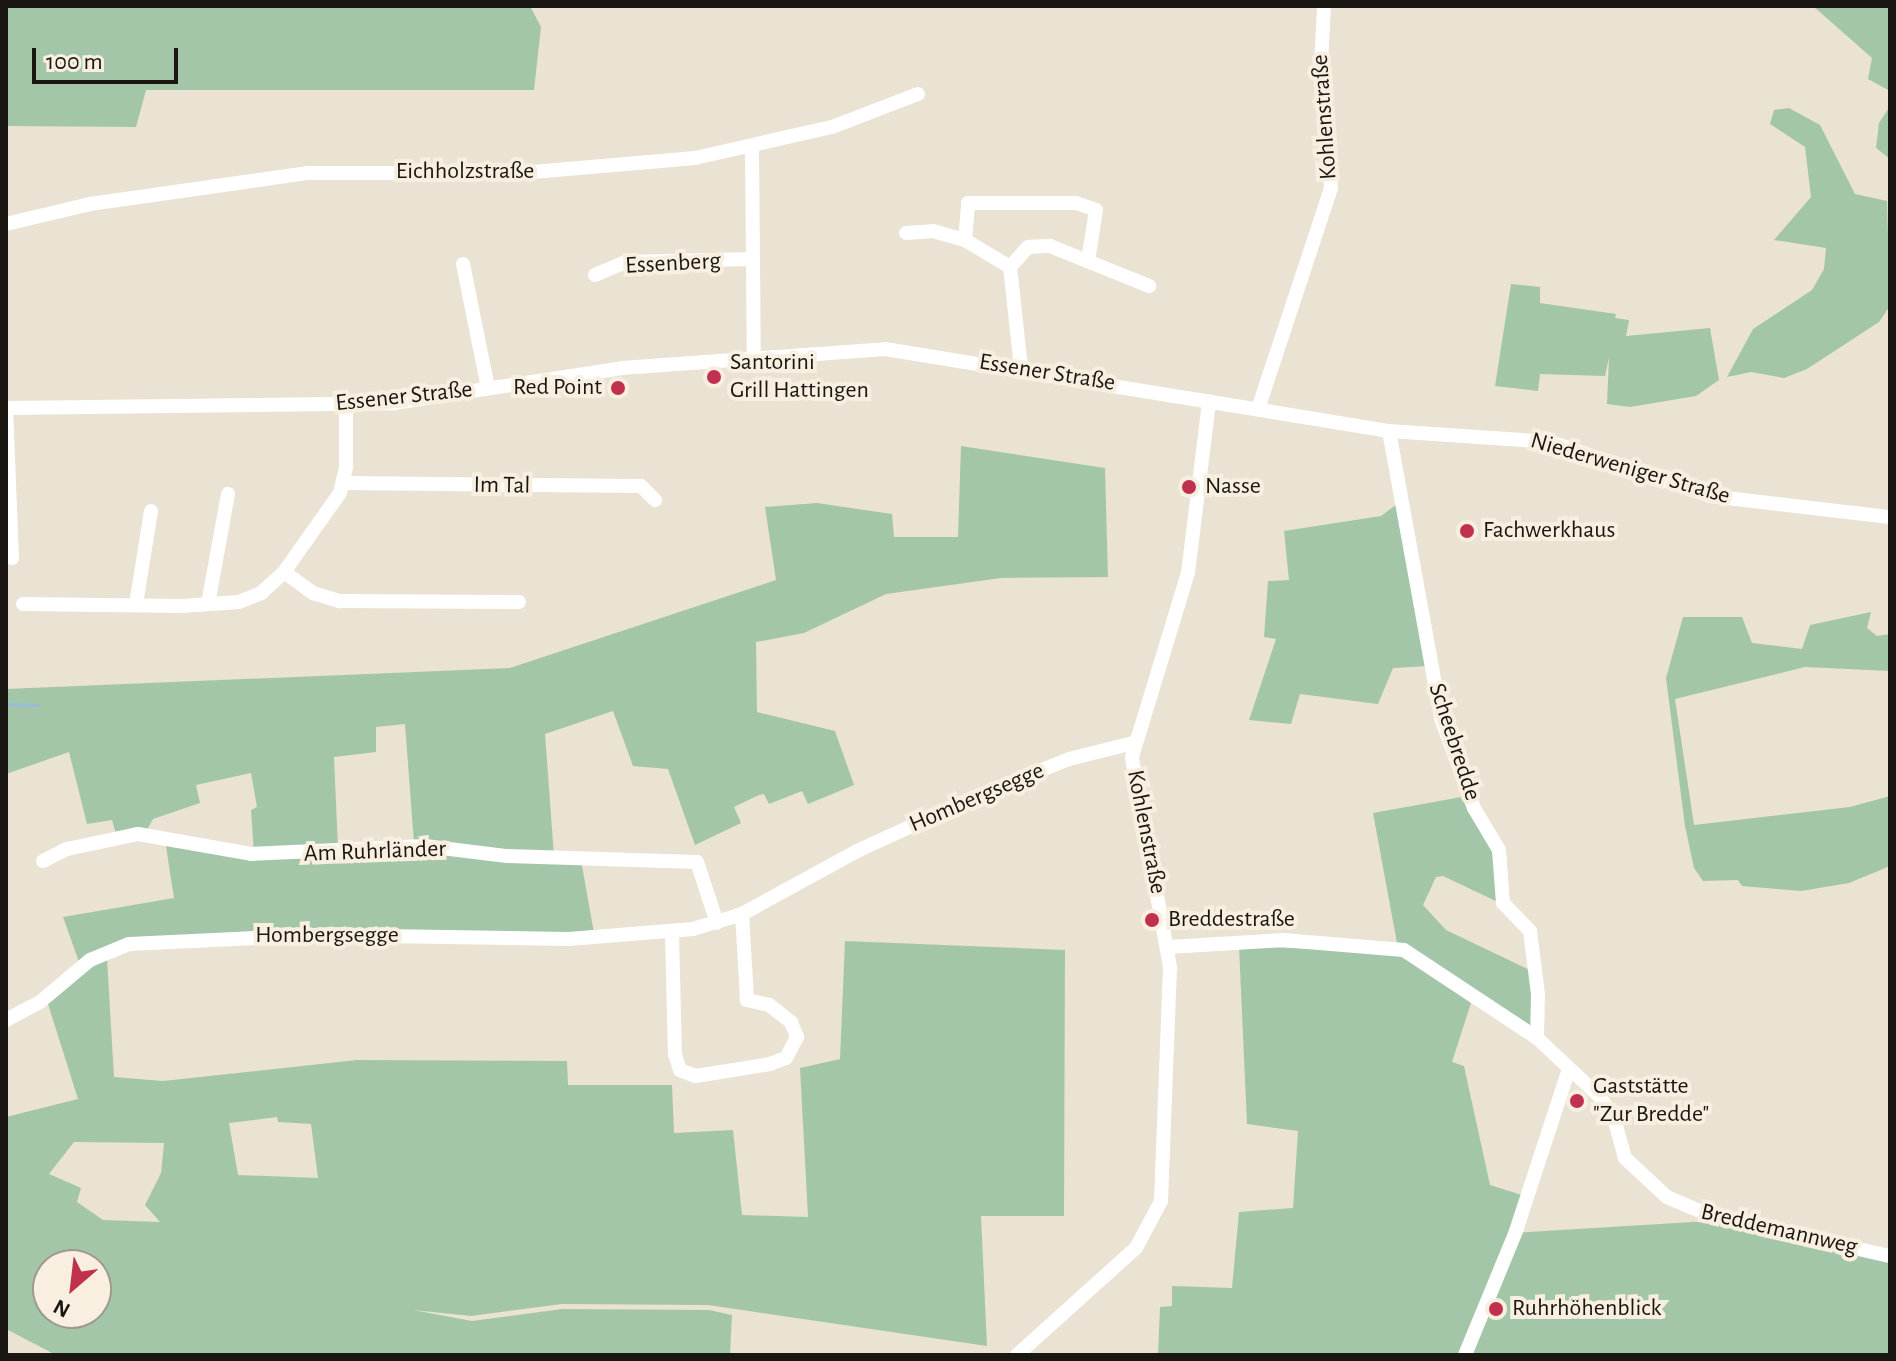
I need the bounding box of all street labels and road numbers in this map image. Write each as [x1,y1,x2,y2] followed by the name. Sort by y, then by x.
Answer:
[1306,53,1344,181] street label: Kohlenstraße
[396,158,534,186] street label: Eichholzstraße
[625,247,721,281] street label: Essenberg
[977,348,1117,398] street label: Essener Straße
[334,375,474,419] street label: Essener Straße
[1527,427,1733,511] street label: Niederweniger Straße
[473,471,531,501] street label: Im Tal
[1422,680,1486,804] street label: Scheebredde
[905,757,1049,839] street label: Hombergsegge
[1120,768,1172,896] street label: Kohlenstraße
[303,835,447,869] street label: Am Ruhrländer
[255,922,399,950] street label: Hombergsegge
[1698,1198,1860,1262] street label: Breddemannweg

